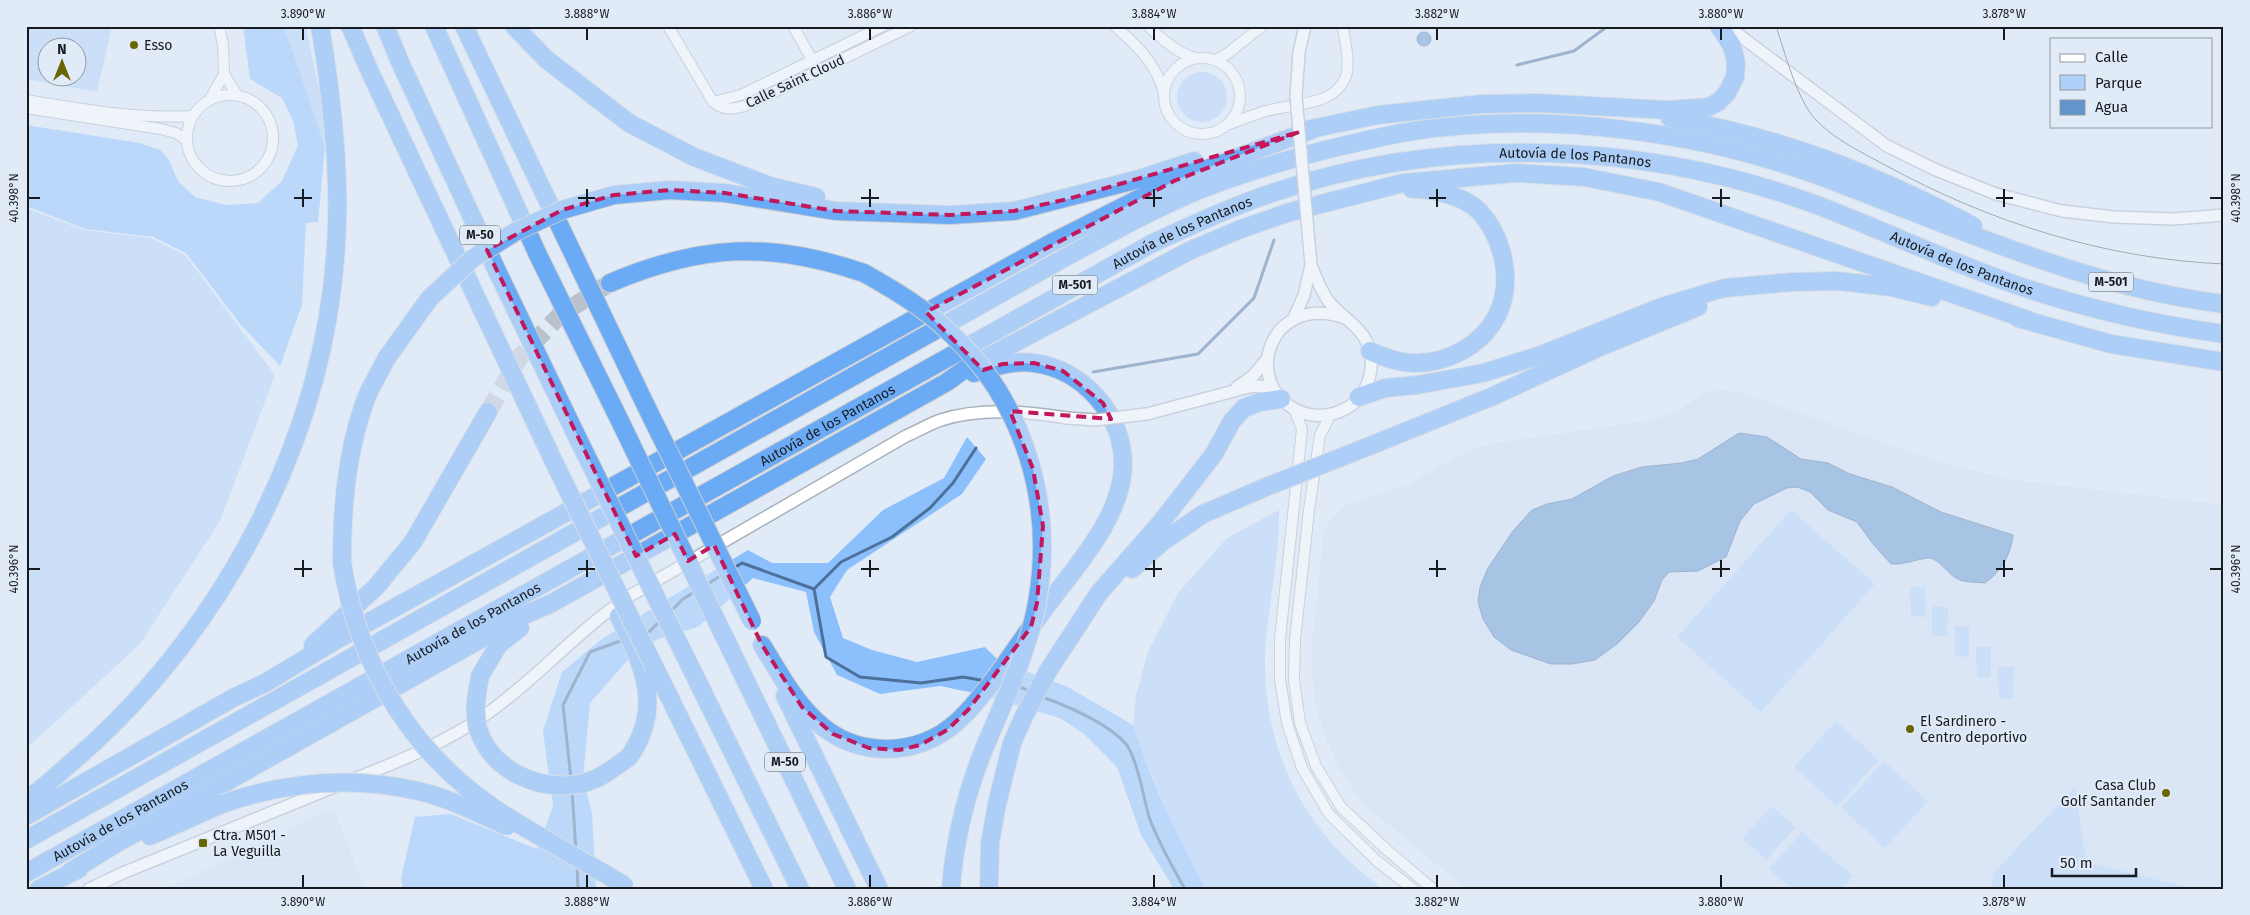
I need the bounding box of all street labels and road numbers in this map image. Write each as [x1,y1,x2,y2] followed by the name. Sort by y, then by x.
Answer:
[743,51,847,112] street label: Calle Saint Cloud
[1499,145,1653,171] street label: Autovía de los Pantanos
[1109,193,1255,273] street label: Autovía de los Pantanos
[460,226,500,244] road number: M-50
[1888,228,2036,299] street label: Autovía de los Pantanos
[2088,272,2134,292] road number: M-501
[1052,276,1098,294] road number: M-501
[757,381,899,470] street label: Autovía de los Pantanos
[402,579,544,668] street label: Autovía de los Pantanos
[765,752,805,772] road number: M-50
[50,776,192,865] street label: Autovía de los Pantanos

